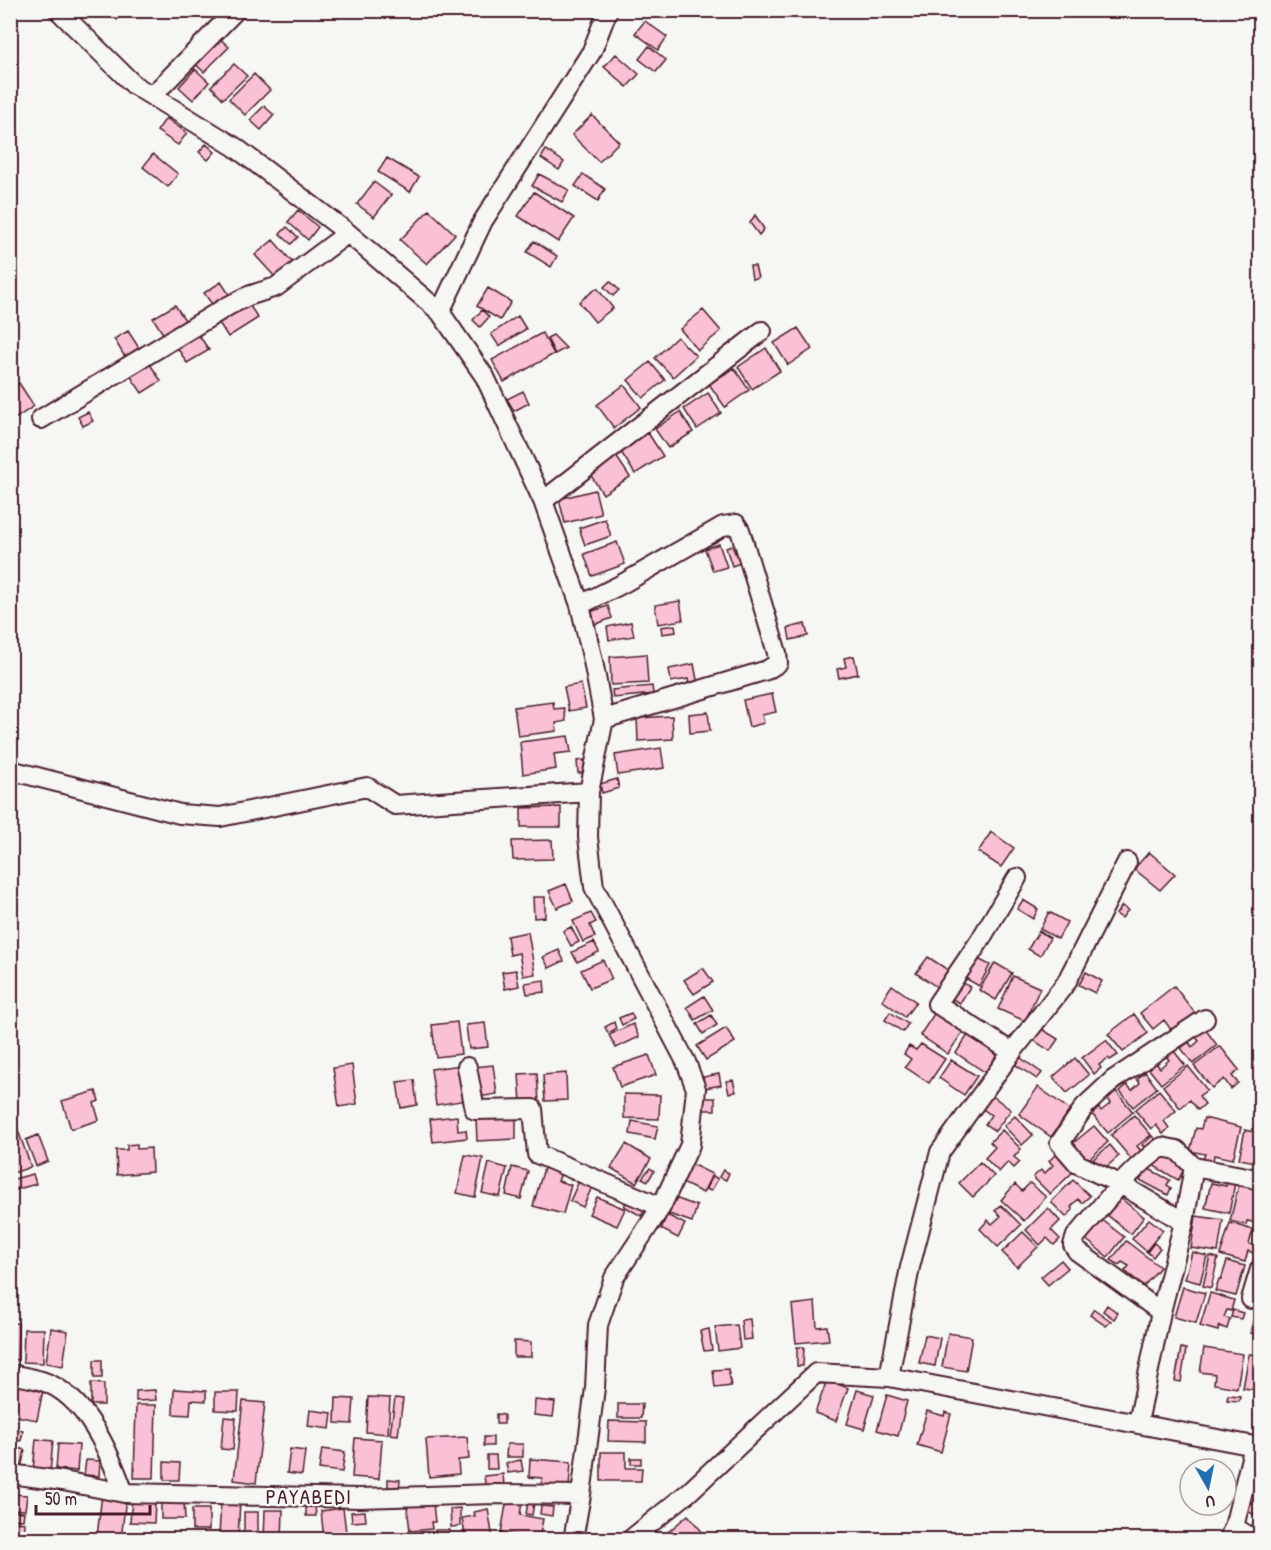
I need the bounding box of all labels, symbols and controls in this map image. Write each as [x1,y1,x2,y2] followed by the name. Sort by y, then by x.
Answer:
[1178,1457,1238,1517] north arrow
[36,1478,150,1516] scale bar
[266,1482,352,1511] district label: PAYABEDI
[45,1486,77,1511] text: 50 m
[1204,1490,1216,1513] text: U

